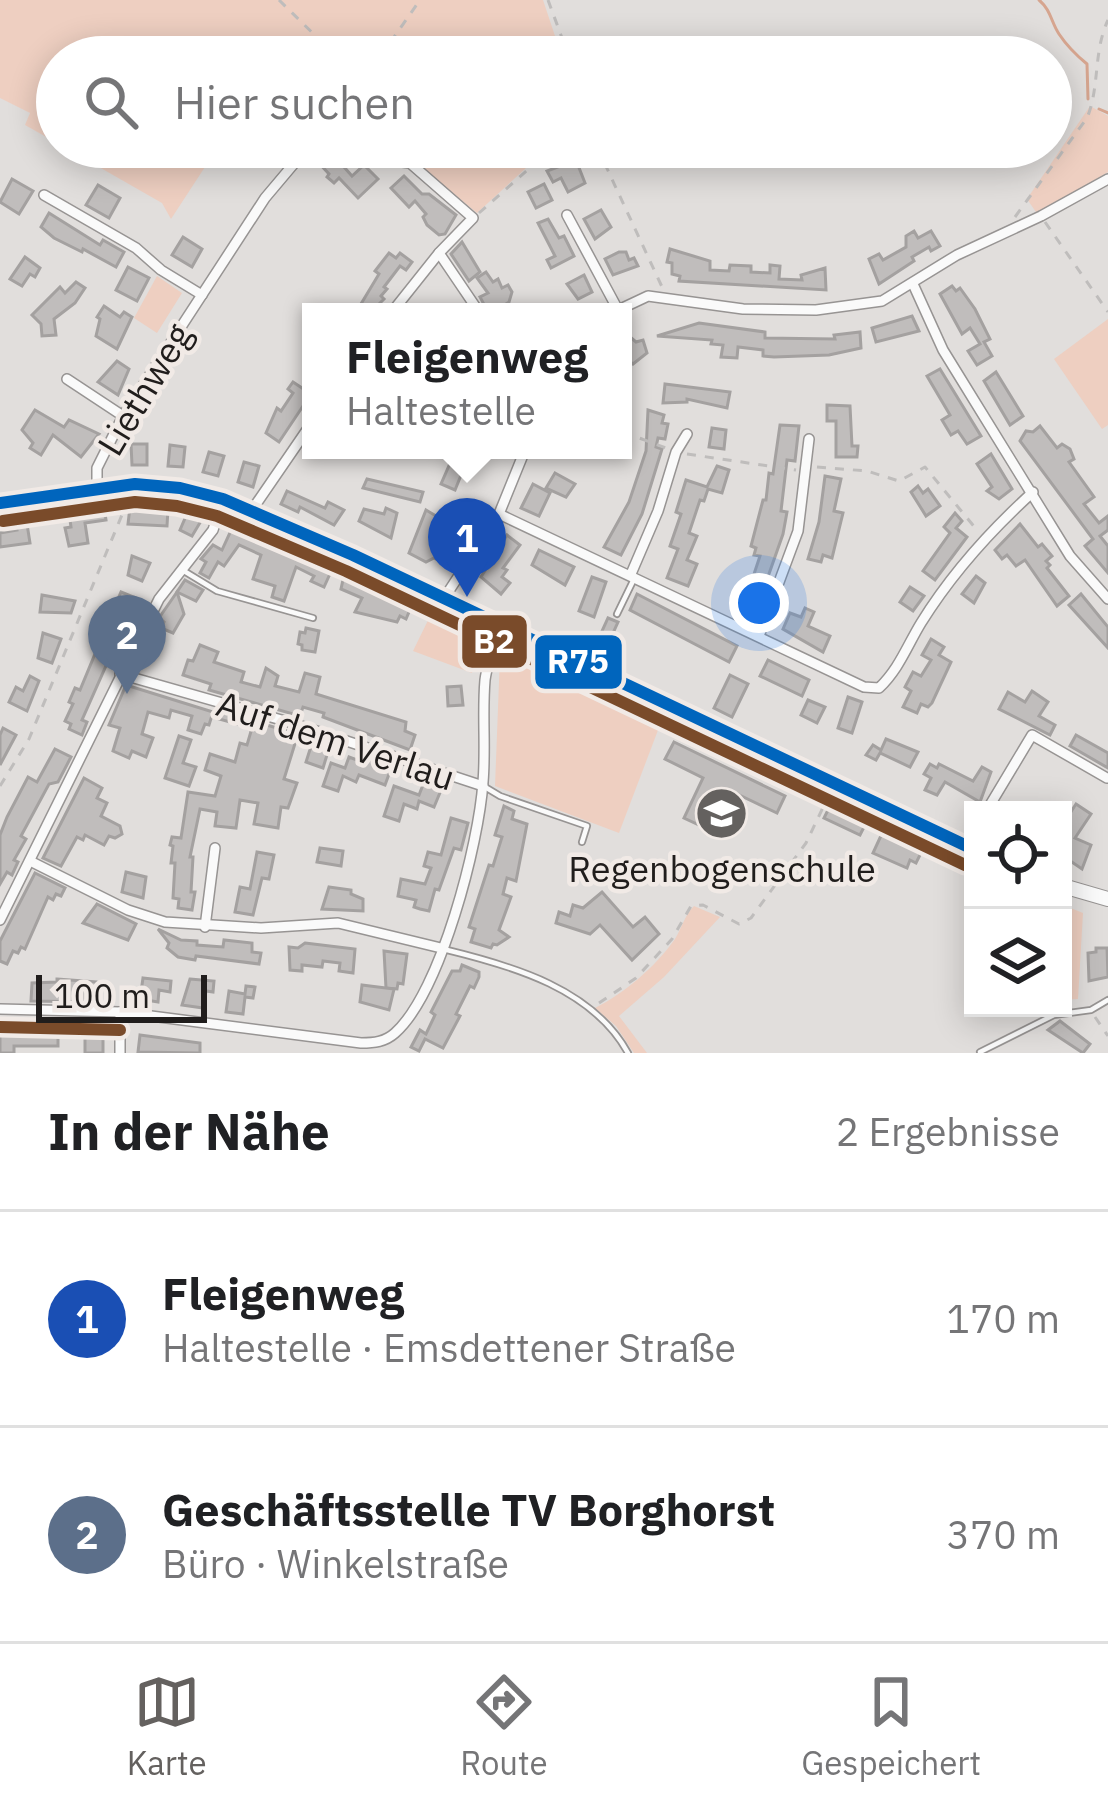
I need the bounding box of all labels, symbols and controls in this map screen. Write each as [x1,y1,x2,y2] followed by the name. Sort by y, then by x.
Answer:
[36,36,1072,168] search box
[78,69,144,135] icon: search
[174,73,415,131] text: Hier suchen
[302,303,632,459] popup
[86,314,202,464] street label: Liethweg
[346,327,588,385] text: Fleigenweg
[346,385,536,436] text: Haltestelle
[428,498,506,597] pin: 1
[729,573,789,633] your location
[88,595,166,694] pin: 2
[460,613,529,670] line badge: B2
[473,619,515,662] text: B2
[533,633,624,691] line badge: R75
[547,639,609,682] text: R75
[211,679,461,801] street label: Auf dem Verlau
[694,785,750,841] school or university icon: Regenbogenschule
[964,801,1072,1017] map controls
[964,801,1072,909] button: locate
[568,845,876,892] place label: Regenbogenschule
[964,909,1072,1017] button: layers
[36,969,207,1022] scale bar
[54,974,150,1017] text: 100 m
[48,1098,330,1164] text: In der Nähe
[836,1106,1060,1157] text: 2 Ergebnisse
[162,1264,404,1322] text: Fleigenweg
[75,1293,99,1344] text: 1
[947,1293,1060,1344] text: 170 m
[162,1322,736,1373] text: Haltestelle · Emsdettener Straße
[162,1480,775,1538] text: Geschäftsstelle TV Borghorst
[75,1509,99,1560] text: 2
[947,1509,1060,1560] text: 370 m
[162,1538,509,1589] text: Büro · Winkelstraße
[127,1669,207,1784] tab: Karte
[460,1669,548,1784] tab: Route
[801,1669,981,1784] tab: Gespeichert

